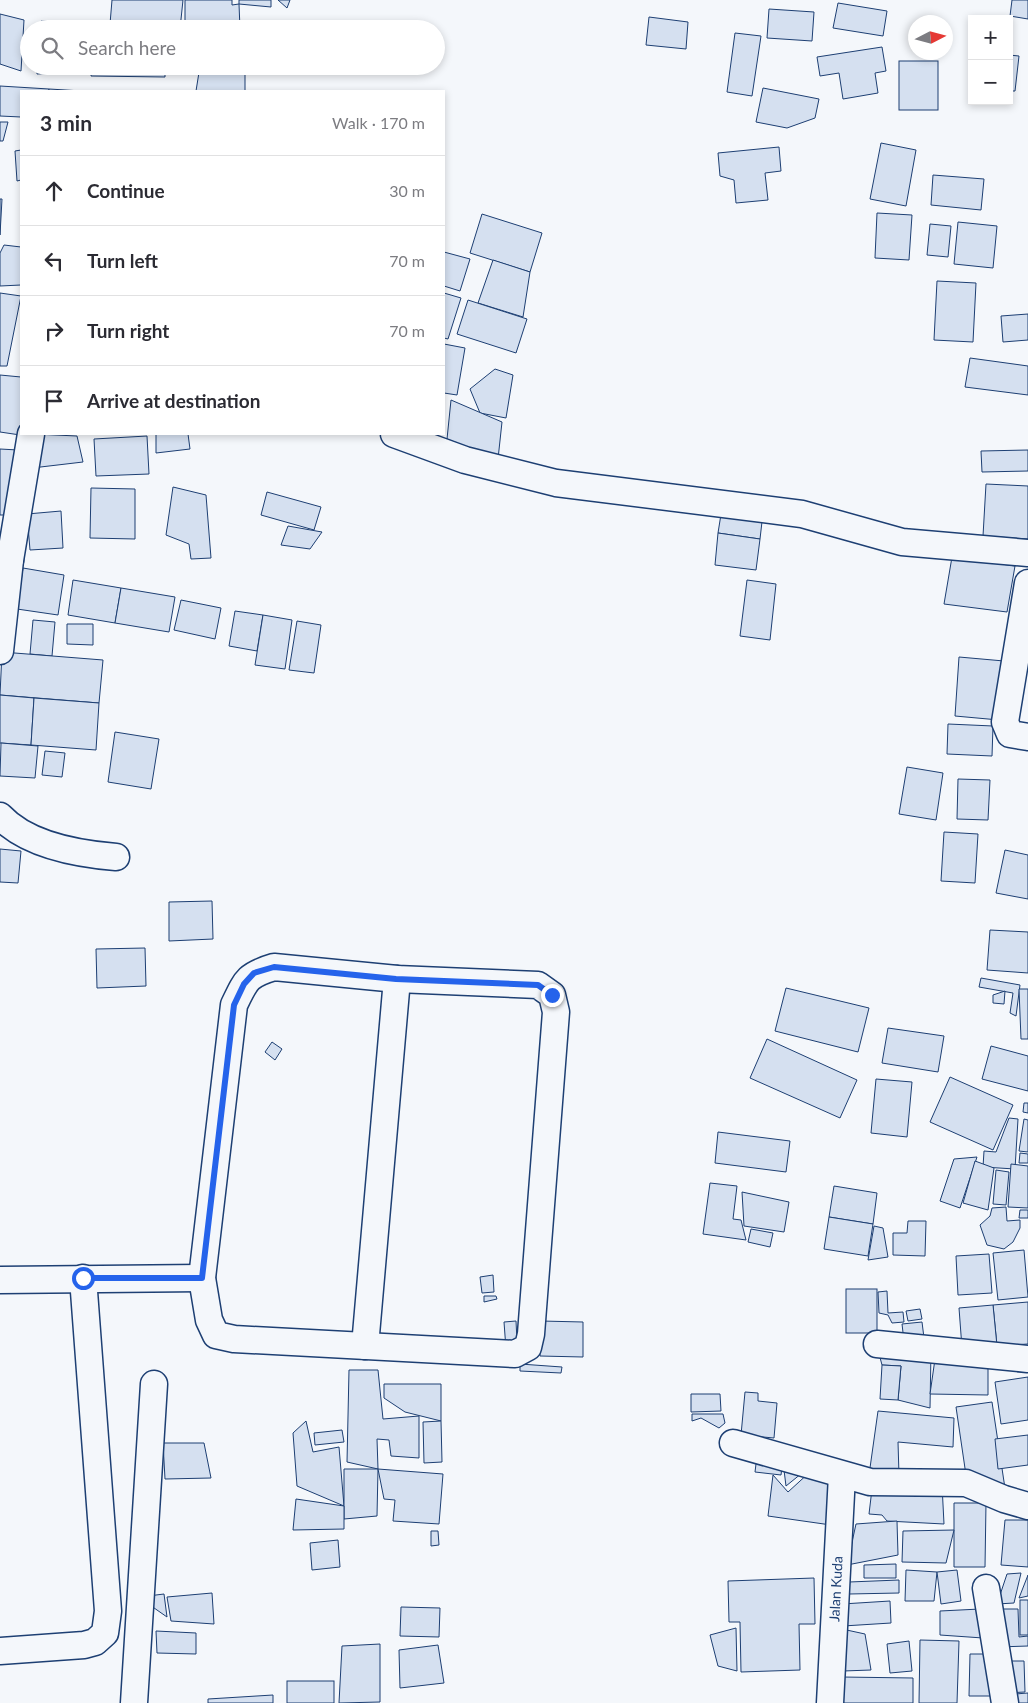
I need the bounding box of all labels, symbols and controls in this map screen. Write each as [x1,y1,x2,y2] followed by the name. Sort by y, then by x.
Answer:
[908,15,953,60] north arrow
[968,15,1013,105] map controls
[968,15,1013,60] button: +
[20,20,445,75] search box
[38,34,66,62] icon: search
[78,36,176,59] text: Search here
[968,60,1013,105] button: −
[40,110,92,135] text: 3 min
[332,113,425,132] text: Walk · 170 m
[40,177,68,205] icon: ahead
[87,179,165,202] text: Continue
[389,181,425,200] text: 30 m
[40,247,68,275] icon: left
[87,249,158,272] text: Turn left
[389,251,425,270] text: 70 m
[40,317,68,345] icon: right
[87,319,169,342] text: Turn right
[389,321,425,340] text: 70 m
[40,387,68,415] icon: arrive
[87,389,260,412] text: Arrive at destination
[541,984,564,1007] route end
[72,1267,95,1290] route start
[825,1556,846,1622] street label: Jalan Kuda

